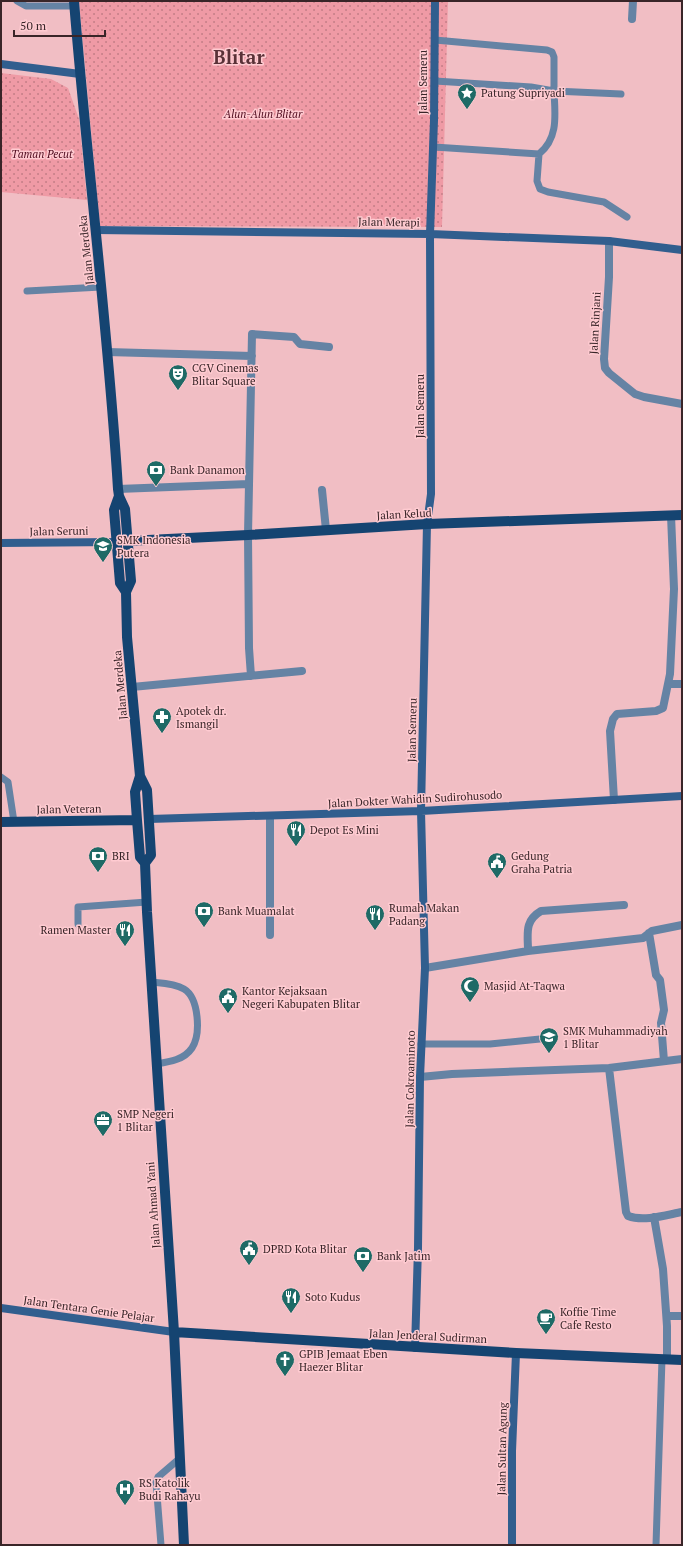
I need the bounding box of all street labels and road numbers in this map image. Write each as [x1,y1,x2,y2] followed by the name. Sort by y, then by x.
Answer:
[416,49,430,114] street label: Jalan Semeru
[75,214,97,285] street label: Jalan Merdeka
[358,214,420,230] street label: Jalan Merapi
[586,291,604,355] street label: Jalan Rinjani
[413,373,427,438] street label: Jalan Semeru
[376,506,432,522] street label: Jalan Kelud
[29,523,89,539] street label: Jalan Seruni
[110,649,130,720] street label: Jalan Merdeka
[404,697,420,762] street label: Jalan Semeru
[327,787,503,811] street label: Jalan Dokter Wahidin Sudirohusodo
[36,801,102,817] street label: Jalan Veteran
[402,1030,418,1128] street label: Jalan Cokroaminoto
[143,1161,163,1249] street label: Jalan Ahmad Yani
[22,1293,156,1325] street label: Jalan Tentara Genie Pelajar
[369,1326,488,1346] street label: Jalan Jenderal Sudirman
[494,1402,510,1496] street label: Jalan Sultan Agung

